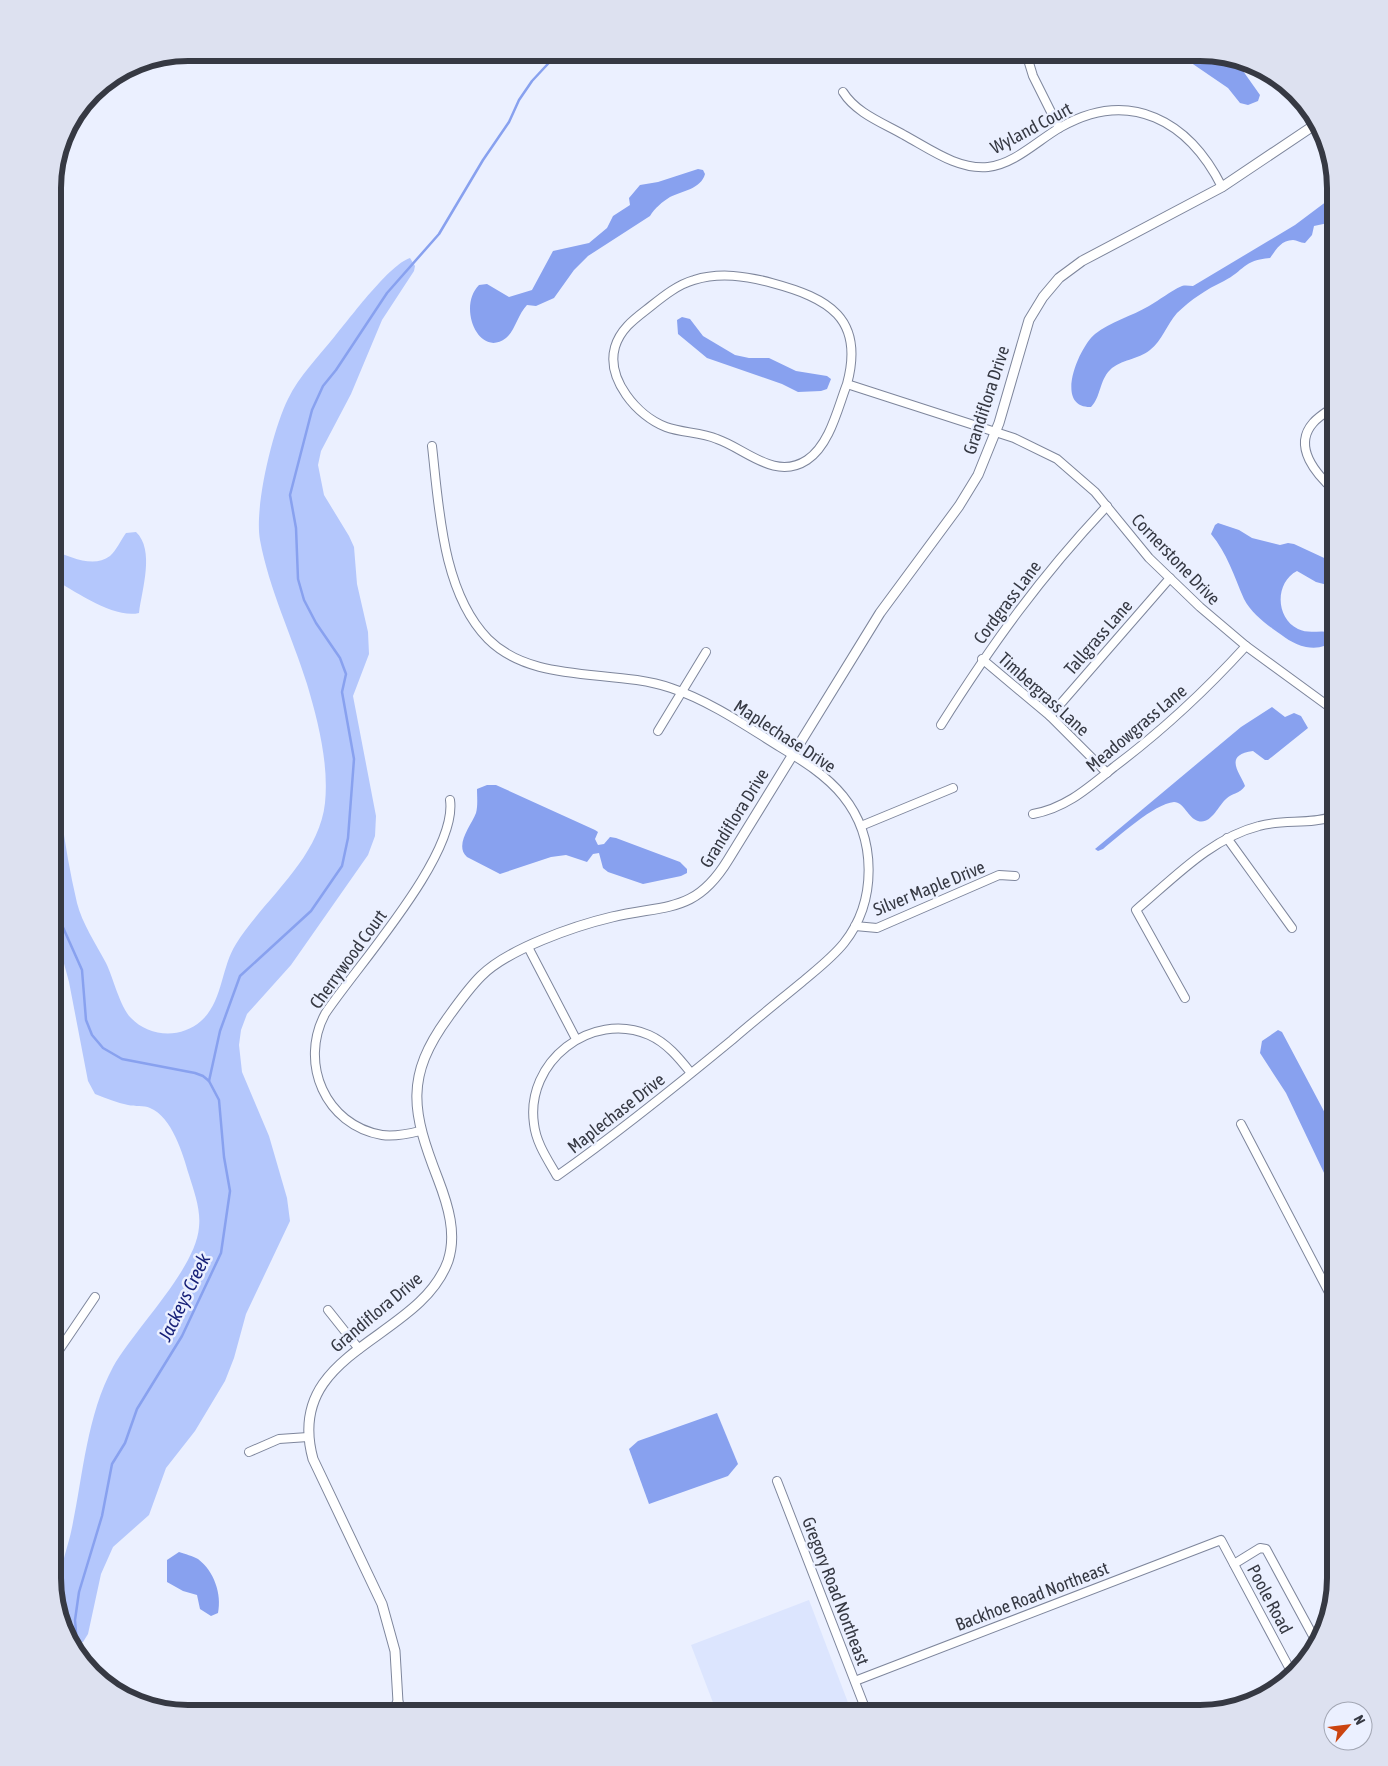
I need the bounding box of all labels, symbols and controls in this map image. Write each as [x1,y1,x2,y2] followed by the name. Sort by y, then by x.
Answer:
[987,98,1075,158] street label: Wyland Court
[959,343,1013,457] street label: Grandiflora Drive
[1127,509,1225,609] street label: Cornerstone Drive
[969,556,1045,648] street label: Cordgrass Lane
[1060,595,1136,679] street label: Tallgrass Lane
[994,648,1094,740] street label: Timbergrass Lane
[1082,680,1190,776] street label: Meadowgrass Lane
[730,695,840,777] street label: Maplechase Drive
[695,765,773,871] street label: Grandiflora Drive
[870,856,988,920] street label: Silver Maple Drive
[305,905,391,1013] street label: Cherrywood Court
[563,1069,669,1157] street label: Maplechase Drive
[153,1249,215,1345] water label: Jackeys Creek
[326,1268,426,1356] street label: Grandiflora Drive
[798,1514,874,1668] street label: Gregory Road Northeast
[952,1557,1112,1635] street label: Backhoe Road Northeast
[1243,1561,1297,1637] street label: Poole Road
[1323,1701,1373,1751] north arrow
[1350,1712,1368,1727] text: N

